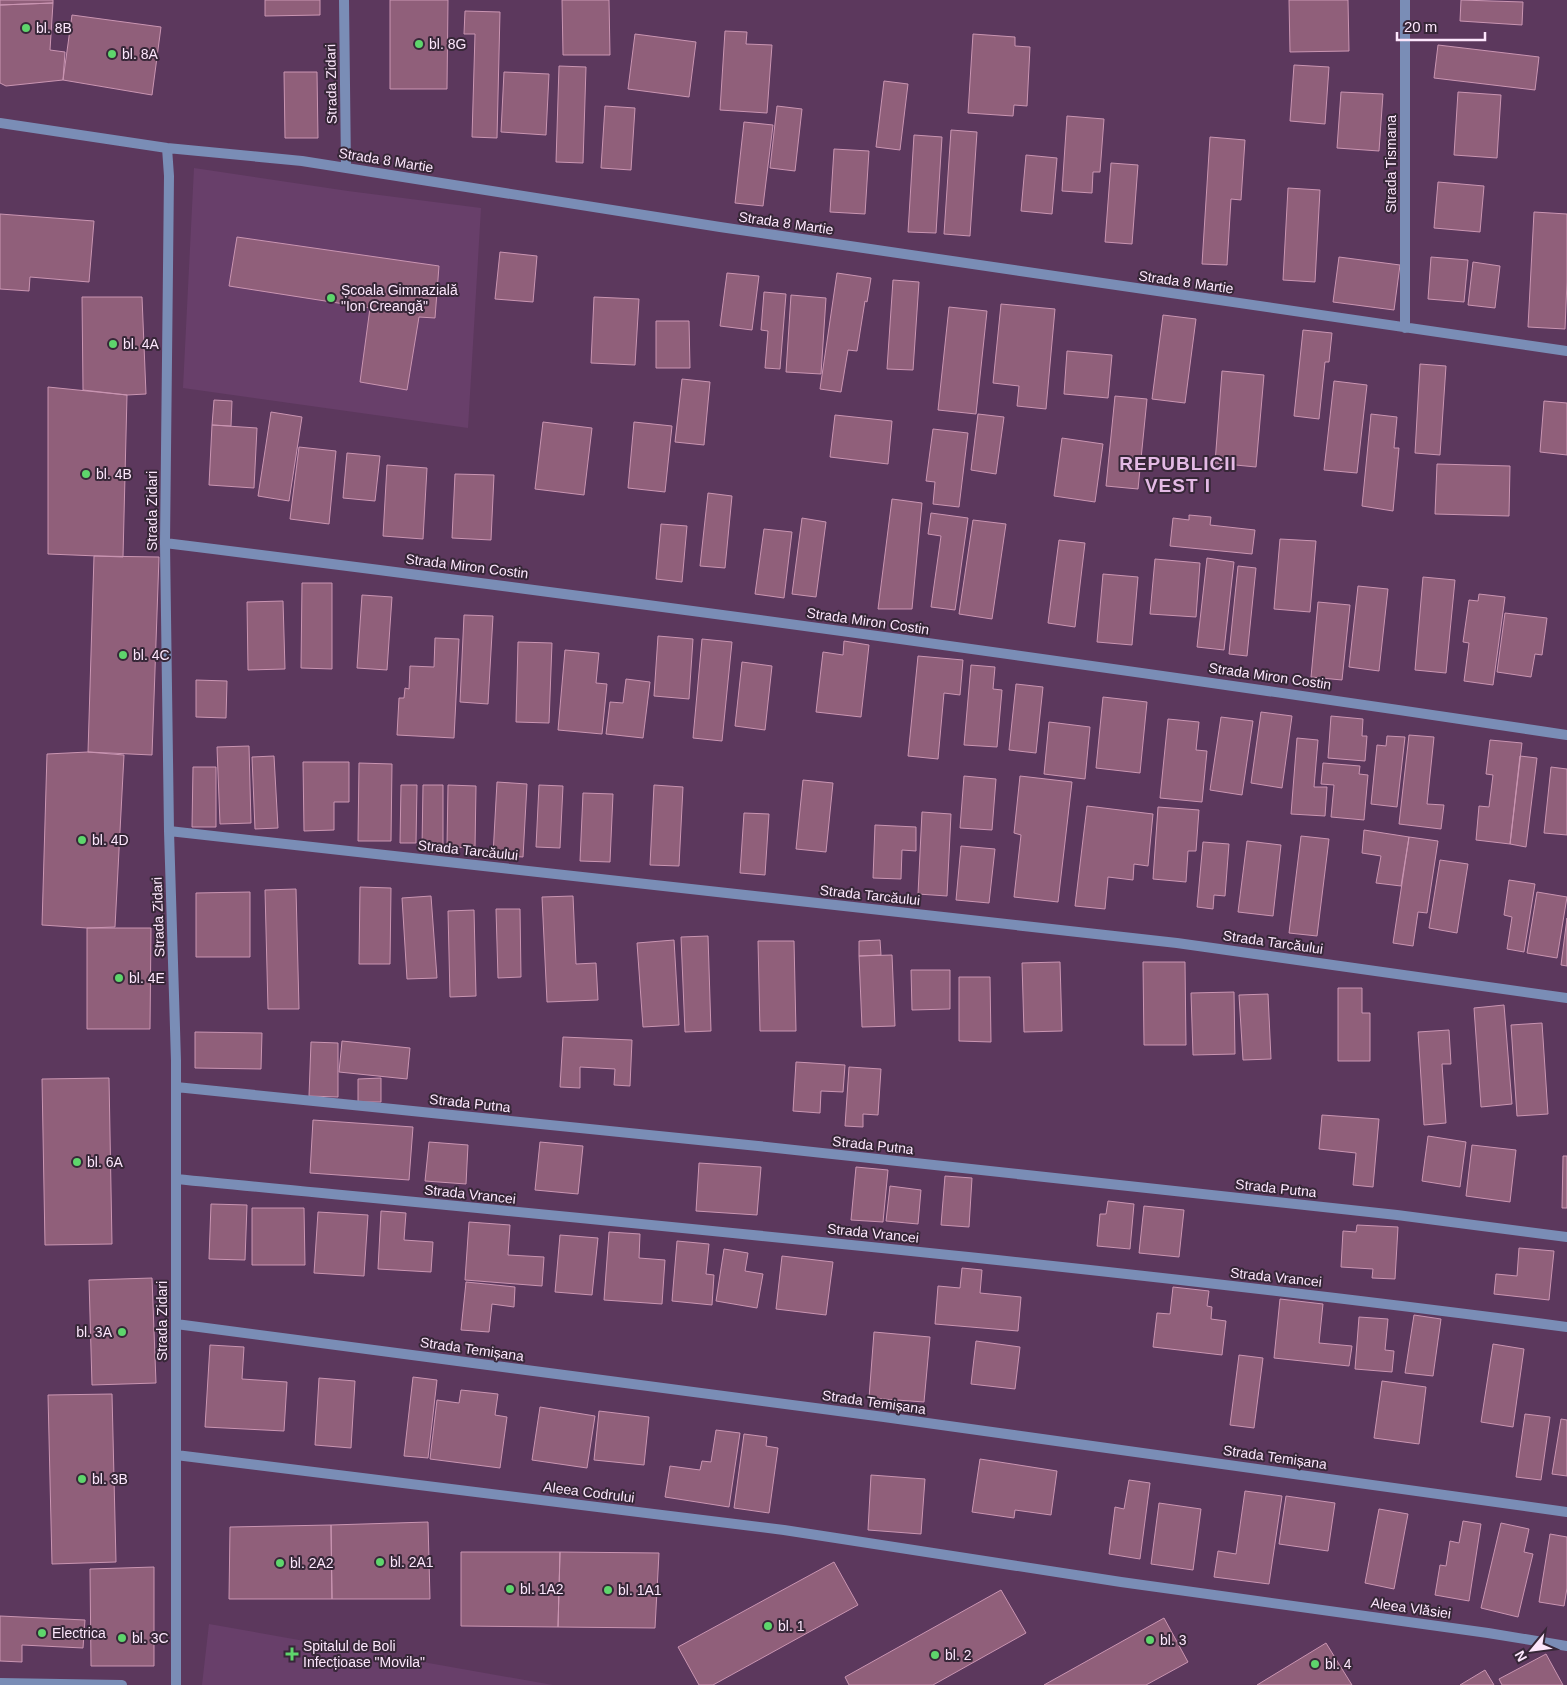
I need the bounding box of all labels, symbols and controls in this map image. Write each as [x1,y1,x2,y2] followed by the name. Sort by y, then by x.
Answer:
[1397,10,1484,42] scale bar
[1404,18,1437,35] text: 20 m
[36,20,72,36] place label: bl. 8B
[20,22,32,34] marker: bl. 8B
[429,36,466,52] place label: bl. 8G
[413,38,425,50] marker: bl. 8G
[322,44,340,124] street label: Strada Zidari
[122,46,158,62] place label: bl. 8A
[106,48,118,60] marker: bl. 8A
[1383,115,1399,213] street label: Strada Tismana
[337,145,435,175] street label: Strada 8 Martie
[737,208,835,238] street label: Strada 8 Martie
[1137,267,1235,297] street label: Strada 8 Martie
[341,282,458,314] place label: Școala Gimnazială "Ion Creangă"
[325,292,337,304] marker: Școala Gimnazială "Ion Creangă"
[123,336,159,352] place label: bl. 4A
[107,338,119,350] marker: bl. 4A
[1119,453,1237,496] district label: REPUBLICII VEST I
[96,466,132,482] place label: bl. 4B
[80,468,92,480] marker: bl. 4B
[144,471,160,551] street label: Strada Zidari
[405,551,529,581] street label: Strada Miron Costin
[806,604,930,638] street label: Strada Miron Costin
[133,647,170,663] place label: bl. 4C
[117,649,129,661] marker: bl. 4C
[1208,659,1332,693] street label: Strada Miron Costin
[92,832,129,848] place label: bl. 4D
[76,834,88,846] marker: bl. 4D
[417,837,519,863] street label: Strada Tarcăului
[149,877,167,957] street label: Strada Zidari
[819,882,921,908] street label: Strada Tarcăului
[1222,927,1324,957] street label: Strada Tarcăului
[129,970,165,986] place label: bl. 4E
[113,972,125,984] marker: bl. 4E
[429,1091,512,1115] street label: Strada Putna
[832,1133,915,1157] street label: Strada Putna
[87,1154,123,1170] place label: bl. 6A
[71,1156,83,1168] marker: bl. 6A
[1235,1176,1318,1200] street label: Strada Putna
[423,1181,517,1207] street label: Strada Vrancei
[826,1220,920,1246] street label: Strada Vrancei
[1229,1264,1323,1290] street label: Strada Vrancei
[154,1281,170,1361] street label: Strada Zidari
[76,1324,113,1340] place label: bl. 3A
[116,1326,128,1338] marker: bl. 3A
[419,1334,525,1364] street label: Strada Temișana
[821,1387,927,1417] street label: Strada Temișana
[1222,1442,1328,1472] street label: Strada Temișana
[92,1471,128,1487] place label: bl. 3B
[76,1473,88,1485] marker: bl. 3B
[542,1478,636,1506] street label: Aleea Codrului
[390,1554,434,1570] place label: bl. 2A1
[290,1555,334,1571] place label: bl. 2A2
[374,1556,386,1568] marker: bl. 2A1
[274,1557,286,1569] marker: bl. 2A2
[520,1581,564,1597] place label: bl. 1A2
[618,1582,662,1598] place label: bl. 1A1
[504,1583,516,1595] marker: bl. 1A2
[602,1584,614,1596] marker: bl. 1A1
[1370,1594,1452,1622] street label: Aleea Vlăsiei
[778,1618,805,1634] place label: bl. 1
[762,1620,774,1632] marker: bl. 1
[52,1625,106,1641] place label: Electrica
[1507,1625,1557,1675] north arrow
[36,1627,48,1639] marker: Electrica
[132,1630,169,1646] place label: bl. 3C
[116,1632,128,1644] marker: bl. 3C
[1160,1632,1187,1648] place label: bl. 3
[1144,1634,1156,1646] marker: bl. 3
[303,1638,425,1670] place label: Spitalul de Boli Infecțioase "Movila"
[285,1647,299,1661] marker: Spitalul de Boli Infecțioase "Movila"
[945,1647,972,1663] place label: bl. 2
[1511,1648,1530,1665] text: N
[929,1649,941,1661] marker: bl. 2
[1325,1656,1352,1672] place label: bl. 4
[1309,1658,1321,1670] marker: bl. 4

